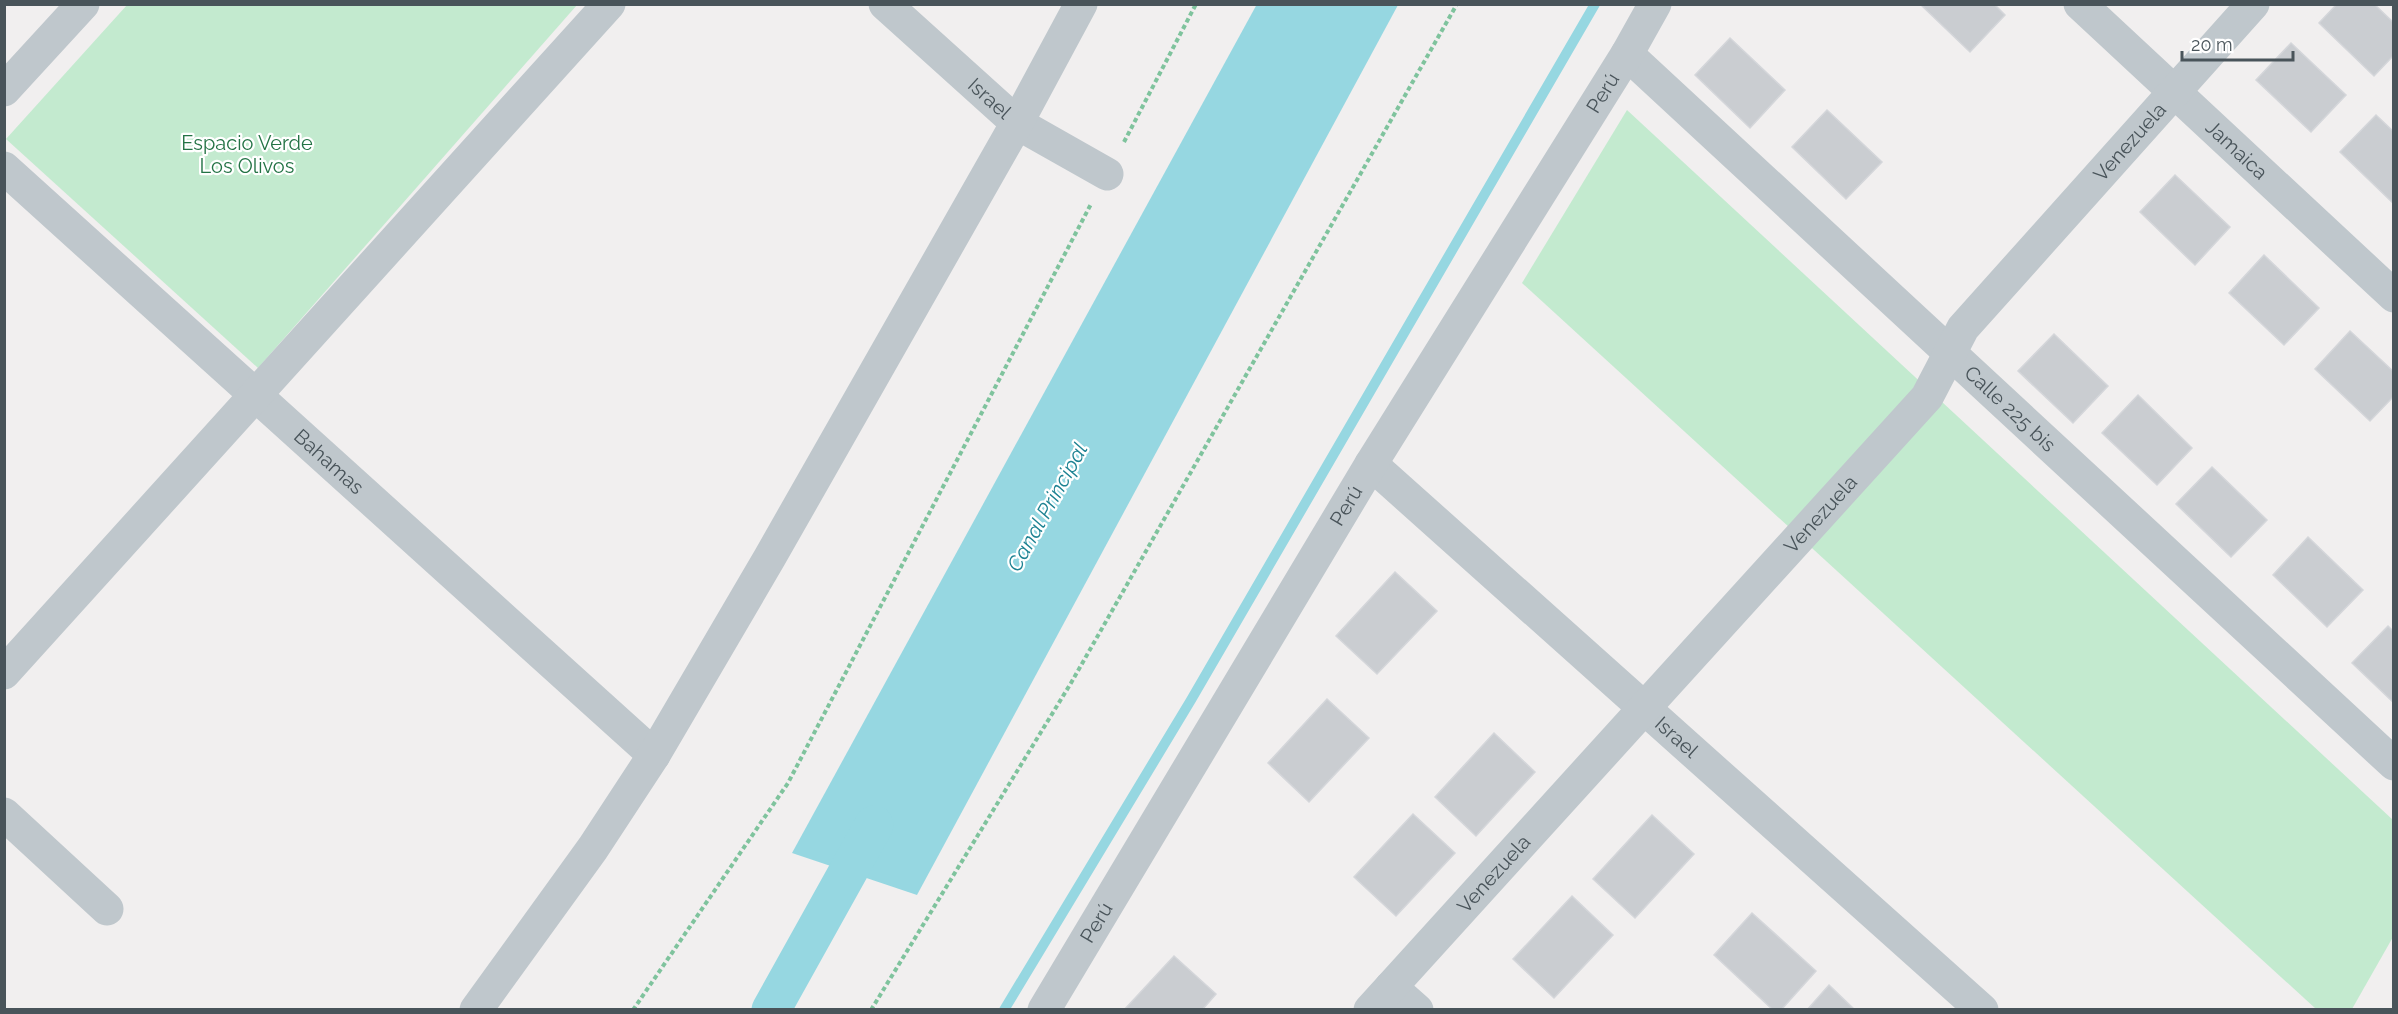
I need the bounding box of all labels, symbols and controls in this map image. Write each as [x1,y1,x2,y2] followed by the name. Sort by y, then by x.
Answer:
[2182,24,2293,62] scale bar
[2191,34,2233,55] text: 20 m
[1581,68,1624,117] street label: Perú
[963,73,1017,124] street label: Israel
[2088,98,2171,186] street label: Venezuela
[2201,115,2273,184] street label: Jamaica
[181,131,313,178] park label: Espacio Verde Los Olivos
[1959,361,2061,457] street label: Calle 225 bis
[289,424,369,499] street label: Bahamas
[1001,438,1093,576] water label: Canal Principal
[1779,470,1862,558] street label: Venezuela
[1325,481,1367,530] street label: Perú
[1650,712,1704,763] street label: Israel
[1452,830,1535,918] street label: Venezuela
[1075,898,1118,947] street label: Perú

